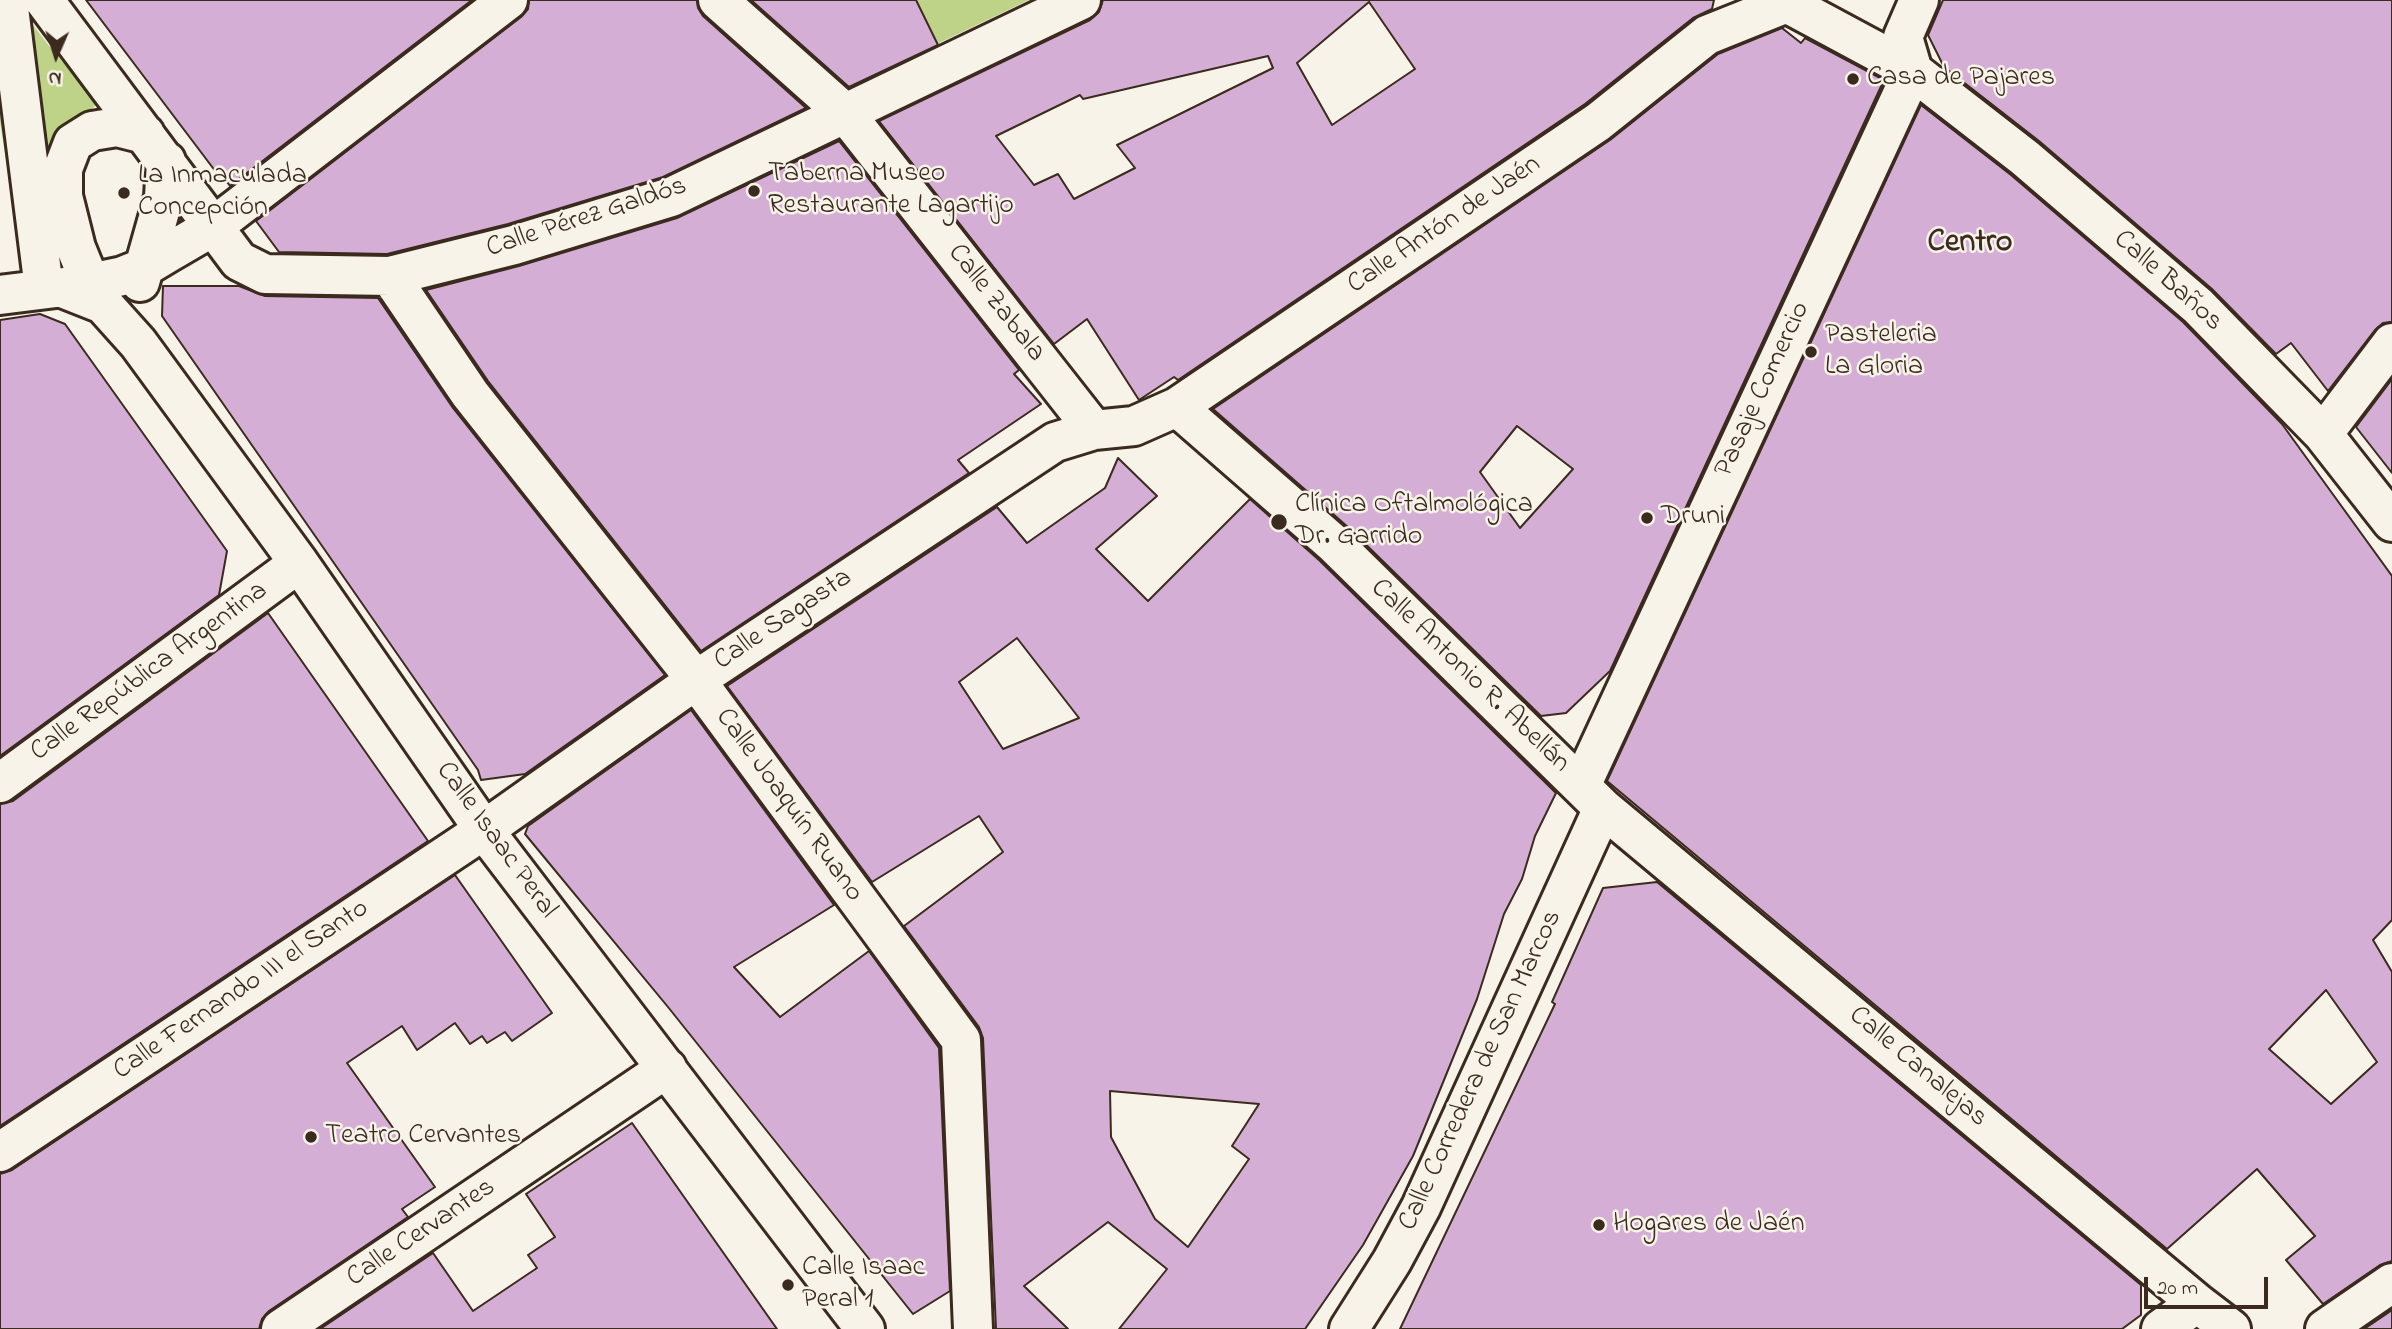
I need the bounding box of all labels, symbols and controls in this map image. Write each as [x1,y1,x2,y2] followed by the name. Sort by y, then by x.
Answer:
[21,21,91,91] north arrow
[1867,62,2055,96] place label: Casa de Pajares
[48,64,62,91] text: N
[1845,71,1861,87] marker: Casa de Pajares
[1342,149,1548,303] street label: Calle Antón de Jaén
[768,158,1014,224] place label: Taberna Museo Restaurante Lagartijo
[138,160,307,226] place label: La Inmaculada Concepción
[483,171,691,267] street label: Calle Pérez Galdós
[746,183,762,199] marker: Taberna Museo Restaurante Lagartijo
[116,185,132,201] marker: La Inmaculada Concepción
[2105,224,2229,340] street label: Calle Baños
[1928,226,2012,264] district label: Centro
[939,238,1051,370] street label: Calle Zabala
[1709,297,1819,483] street label: Pasaje Comercio
[1825,319,1937,385] place label: Pasteleria La Gloria
[1803,344,1819,360] marker: Pasteleria La Gloria
[1295,489,1533,555] place label: Clínica Oftalmológica Dr. Garrido
[1661,501,1725,535] place label: Druni
[1639,510,1655,526] marker: Druni
[1269,512,1289,532] marker: Clínica Oftalmológica Dr. Garrido
[709,563,859,679] street label: Calle Sagasta
[1362,573,1576,781] street label: Calle Antonio R. Abellán
[25,576,275,770] street label: Calle República Argentina
[706,703,870,909] street label: Calle Joaquín Ruano
[427,756,563,926] street label: Calle Isaac Peral
[108,893,376,1089] street label: Calle Fernando III el Santo
[1393,905,1571,1237] street label: Calle Corredera de San Marcos
[1841,1000,1993,1136] street label: Calle Canalejas
[325,1120,521,1154] place label: Teatro Cervantes
[303,1129,319,1145] marker: Teatro Cervantes
[341,1172,503,1296] street label: Calle Cervantes
[1613,1208,1804,1242] place label: Hogares de Jaén
[1591,1217,1607,1233] marker: Hogares de Jaén
[802,1252,925,1318] place label: Calle Isaac Peral 1
[2147,1262,2271,1306] scale bar
[2157,1274,2198,1304] text: 20 m
[780,1277,796,1293] marker: Calle Isaac Peral 1

